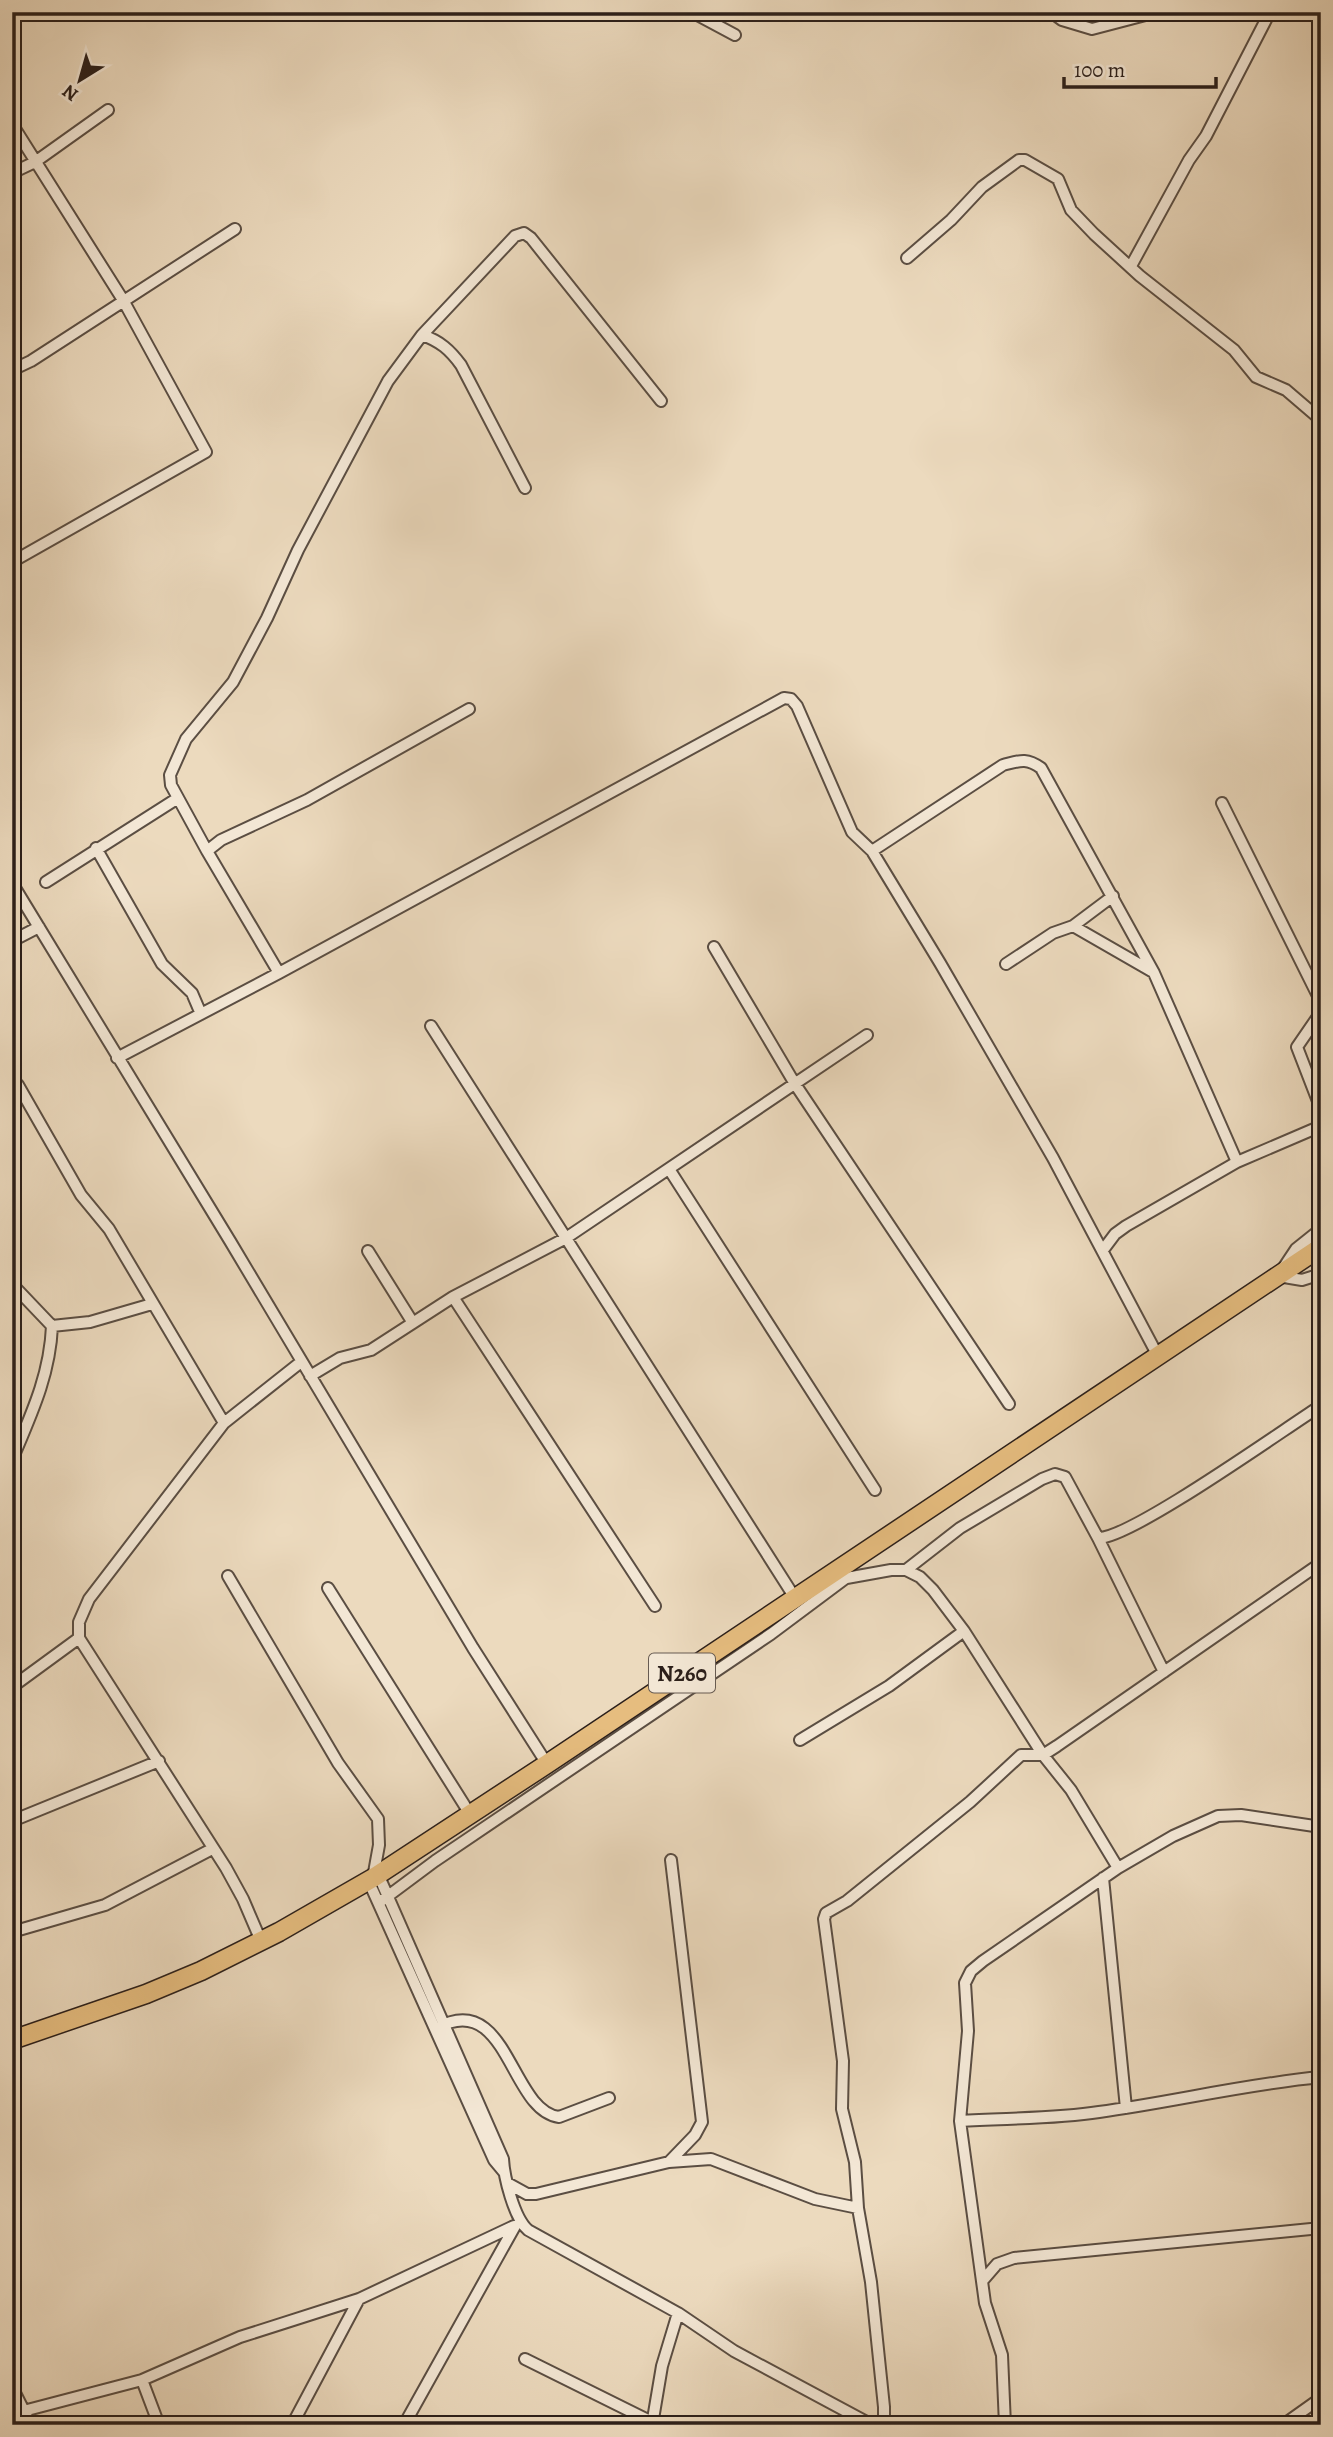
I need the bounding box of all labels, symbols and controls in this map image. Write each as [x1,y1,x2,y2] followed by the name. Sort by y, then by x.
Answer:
[46,46,116,116] north arrow
[1064,46,1216,90] scale bar
[1074,56,1125,84] text: 100 m
[57,78,84,107] text: N
[649,1654,715,1692] road number: N260

